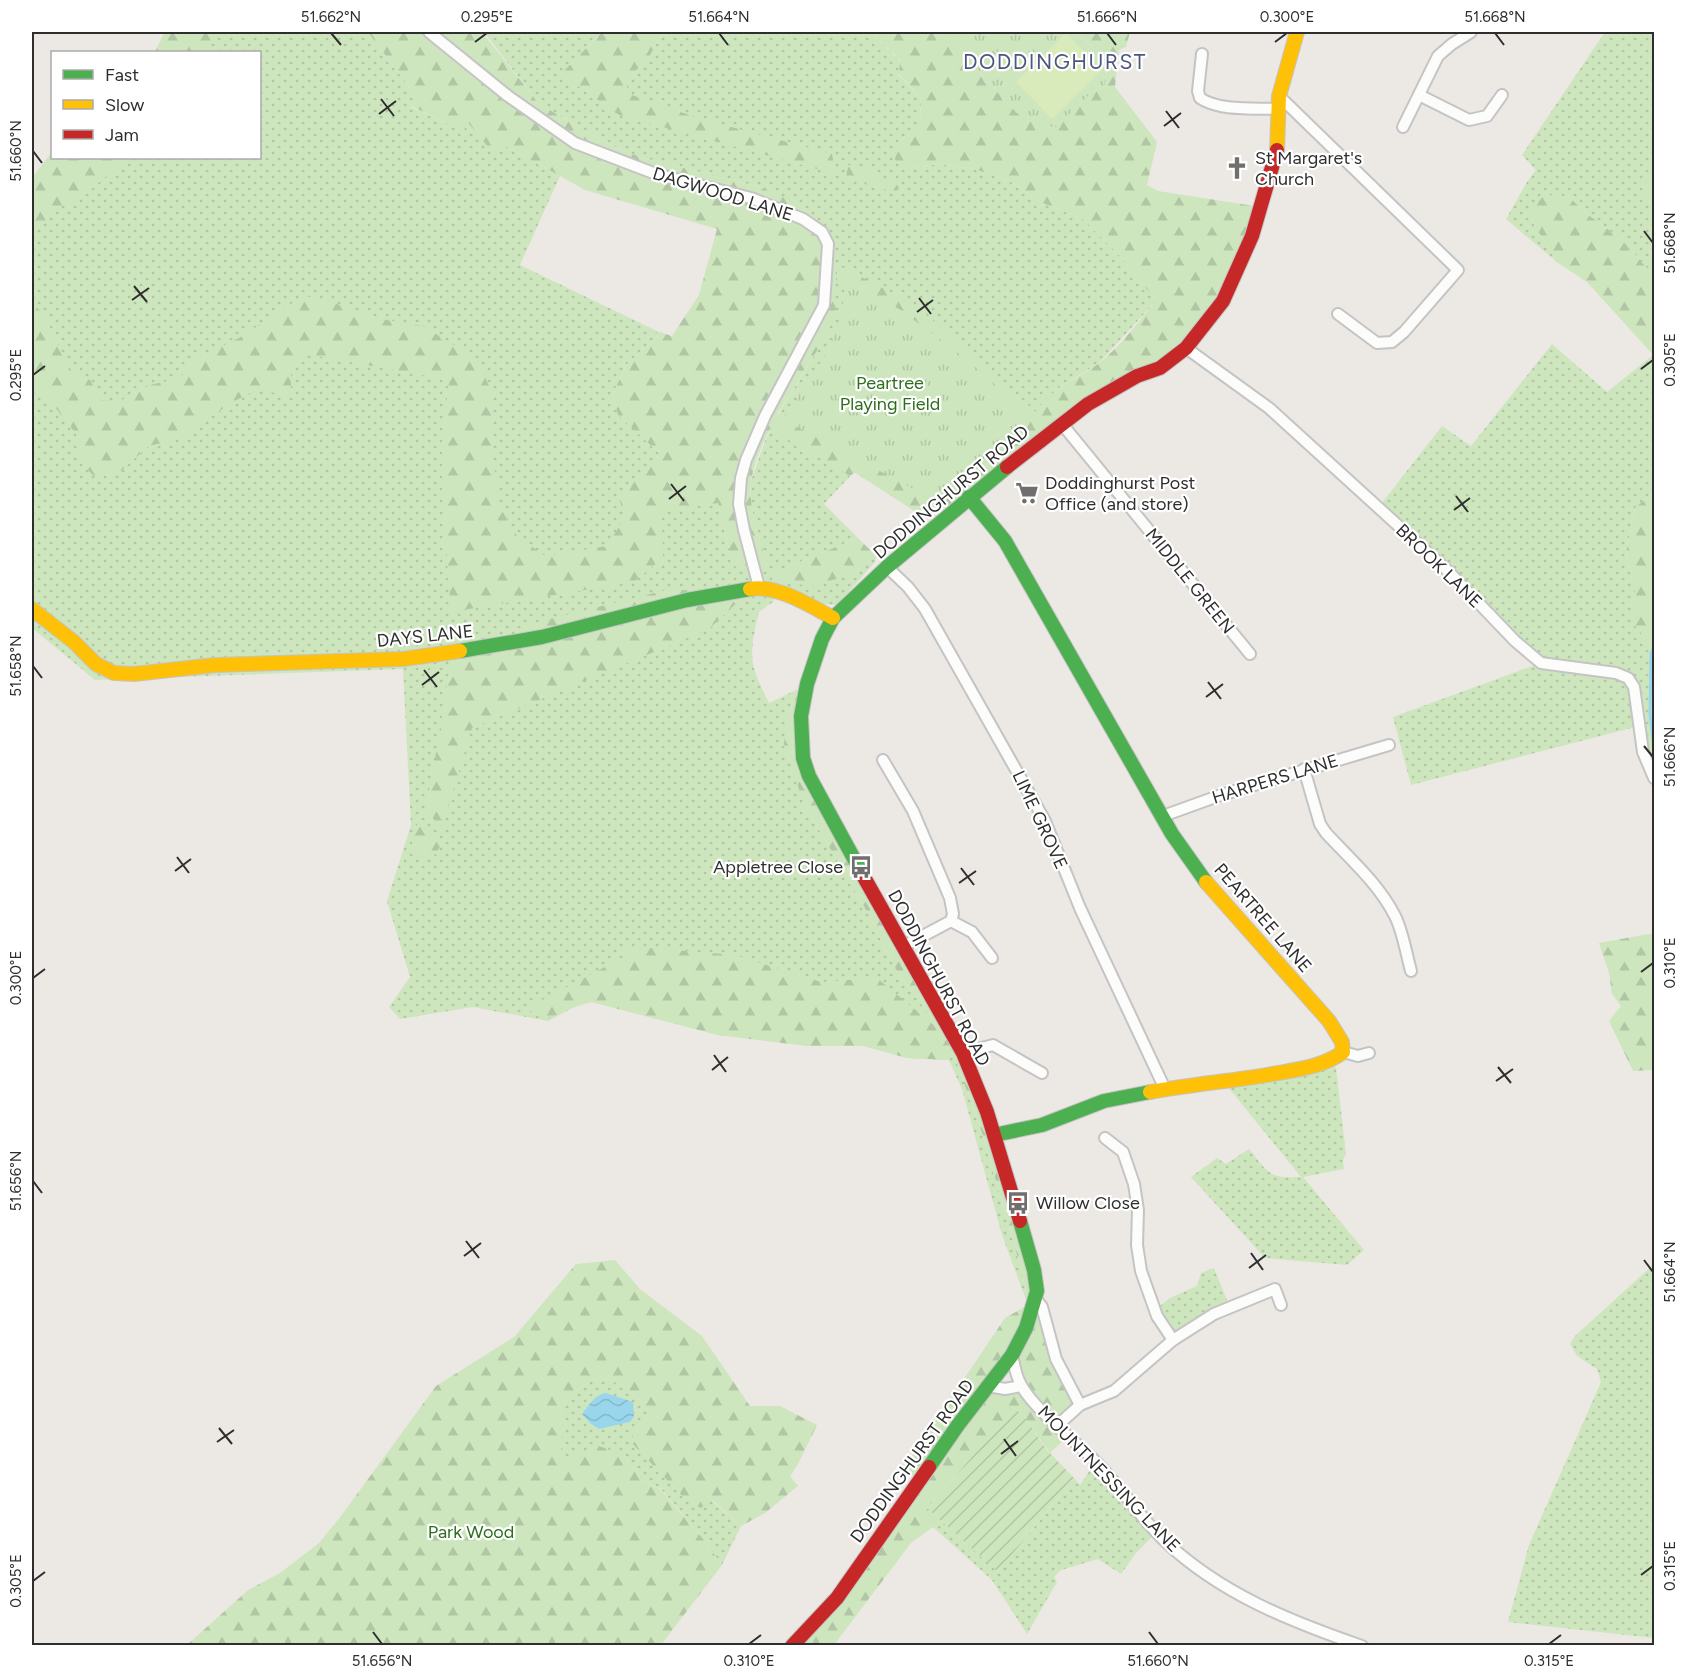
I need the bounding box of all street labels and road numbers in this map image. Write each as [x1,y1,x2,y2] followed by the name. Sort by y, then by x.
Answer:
[650,162,796,226] street label: DAGWOOD LANE
[869,420,1033,564] street label: DODDINGHURST ROAD
[1391,519,1487,613] street label: BROOK LANE
[1141,524,1239,638] street label: MIDDLE GREEN
[376,620,474,652] street label: DAYS LANE
[1209,749,1341,809] street label: HARPERS LANE
[1008,767,1072,873] street label: LIME GROVE
[1210,859,1316,977] street label: PEARTREE LANE
[883,886,995,1070] street label: DODDINGHURST ROAD
[845,1375,979,1547] street label: DODDINGHURST ROAD
[1033,1401,1185,1557] street label: MOUNTNESSING LANE

